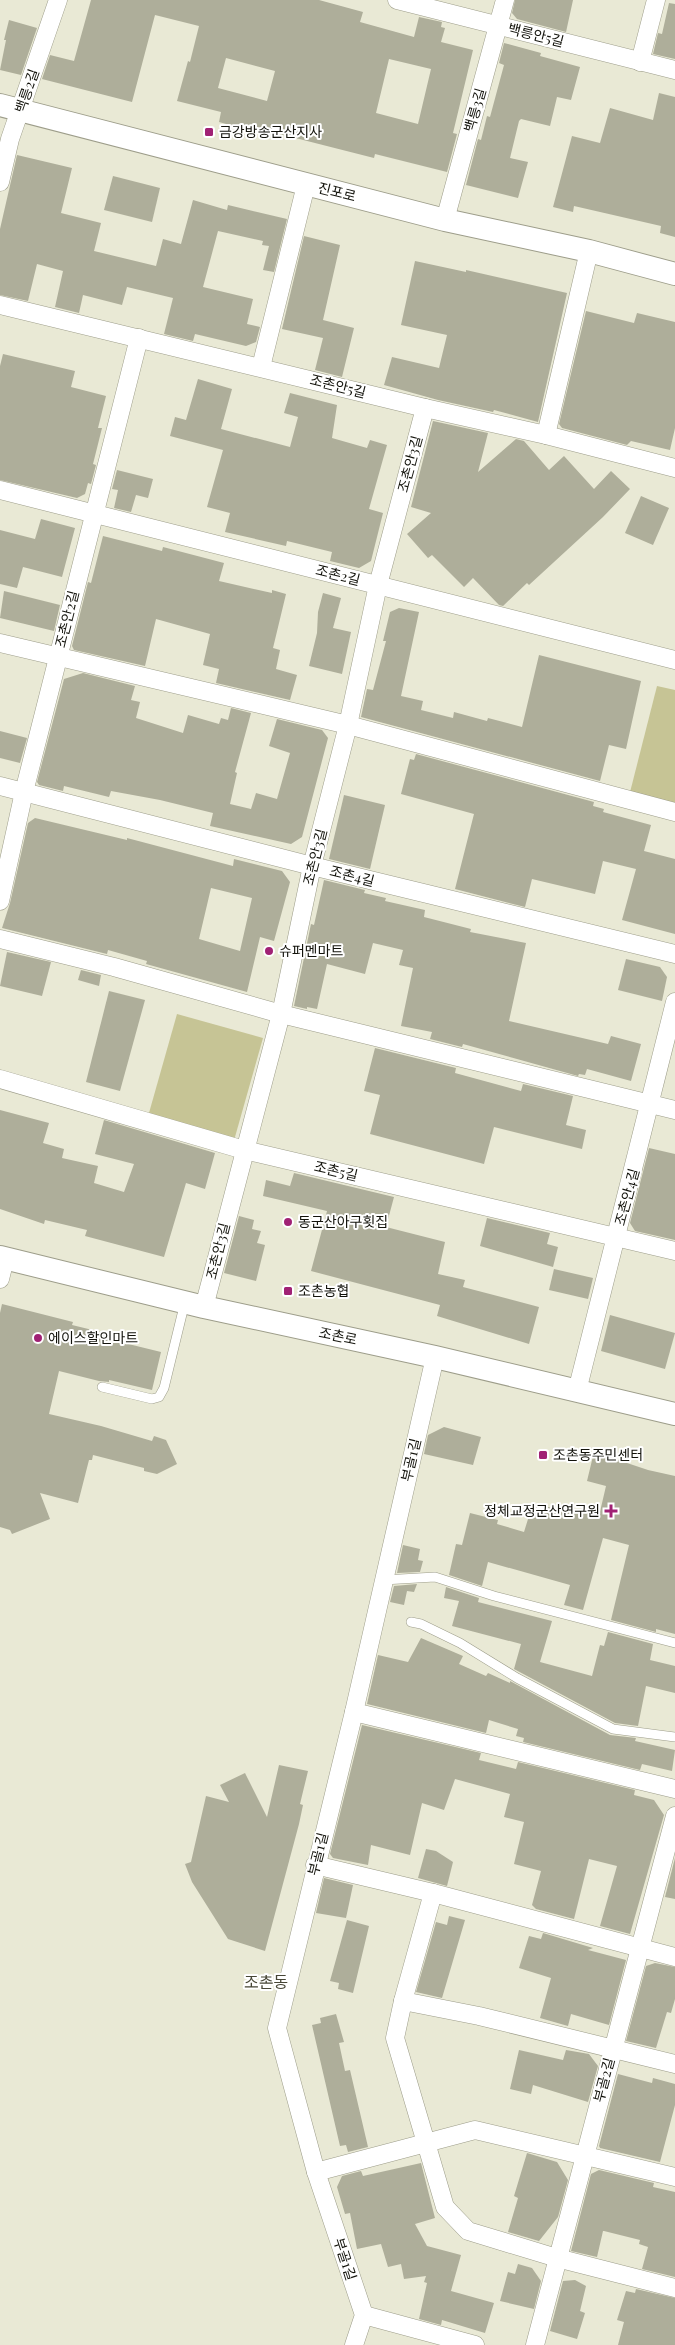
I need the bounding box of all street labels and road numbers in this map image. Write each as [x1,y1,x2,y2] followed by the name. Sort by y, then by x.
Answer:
[506,18,566,51] street label: 백릉안5길
[10,66,43,115] street label: 백릉2길
[459,86,490,134] street label: 백릉3길
[316,178,358,205] street label: 진포로
[308,369,368,402] street label: 조촌안5길
[393,433,426,494] street label: 조촌안3길
[314,560,362,589] street label: 조촌2길
[50,588,83,649] street label: 조촌안2길
[298,827,331,887] street label: 조촌안3길
[328,861,377,890] street label: 조촌4길
[312,1156,360,1185] street label: 조촌5길
[610,1166,643,1228] street label: 조촌안4길
[201,1221,234,1281] street label: 조촌안3길
[317,1322,359,1349] street label: 조촌로
[396,1436,425,1483] street label: 부골1길
[303,1830,332,1877] street label: 부골1길
[588,2056,619,2104] street label: 부골2길
[330,2235,361,2283] street label: 부골1길

